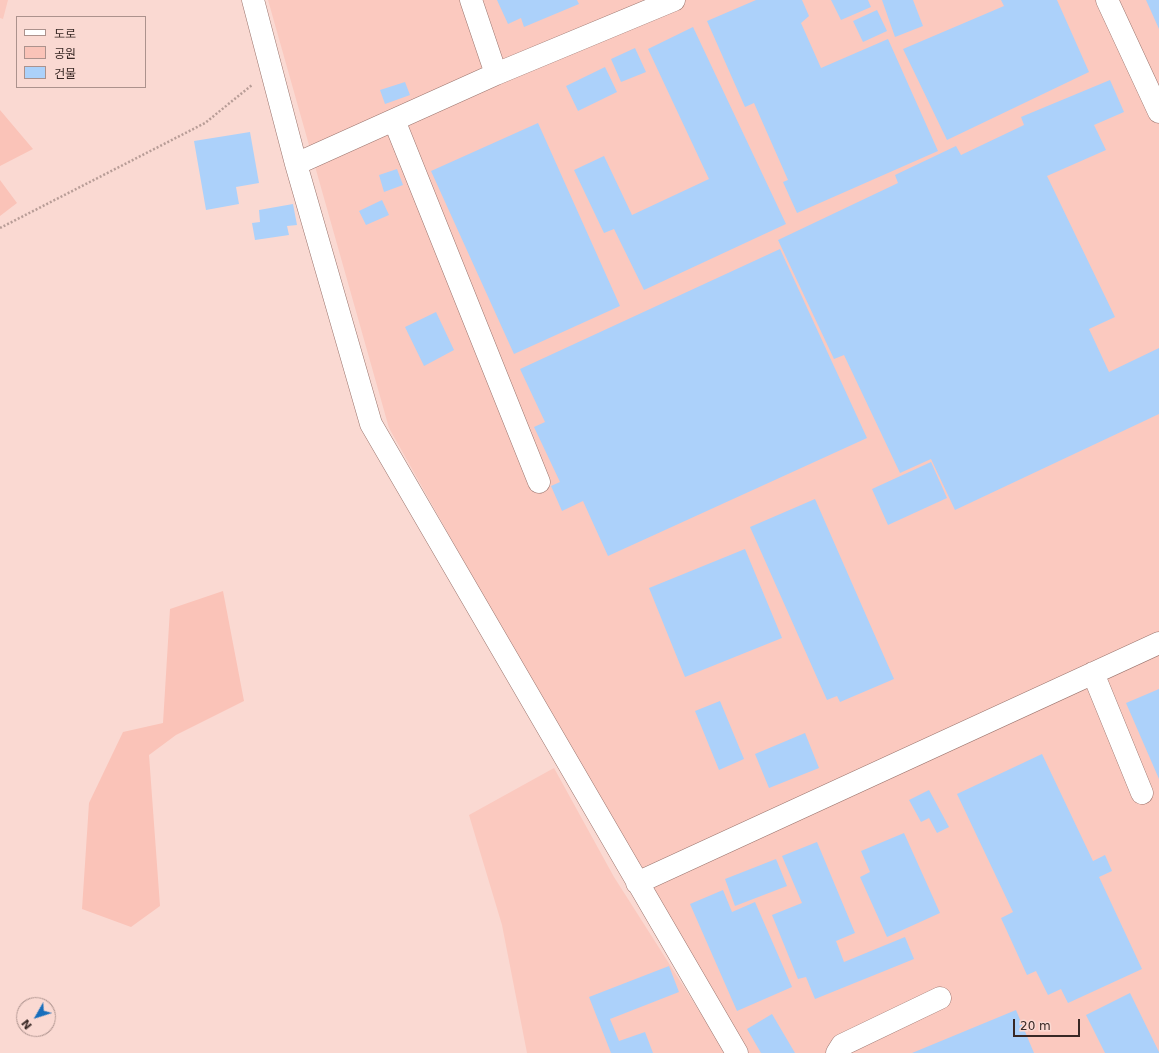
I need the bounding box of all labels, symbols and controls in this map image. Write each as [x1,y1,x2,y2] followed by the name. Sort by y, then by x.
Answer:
[16,16,146,88] legend
[54,27,76,41] text: 도로
[54,47,76,61] text: 공원
[54,67,76,81] text: 건물
[16,997,56,1037] north arrow
[1015,1011,1082,1037] scale bar
[19,1017,35,1032] text: N
[1020,1019,1051,1033] text: 20 m

